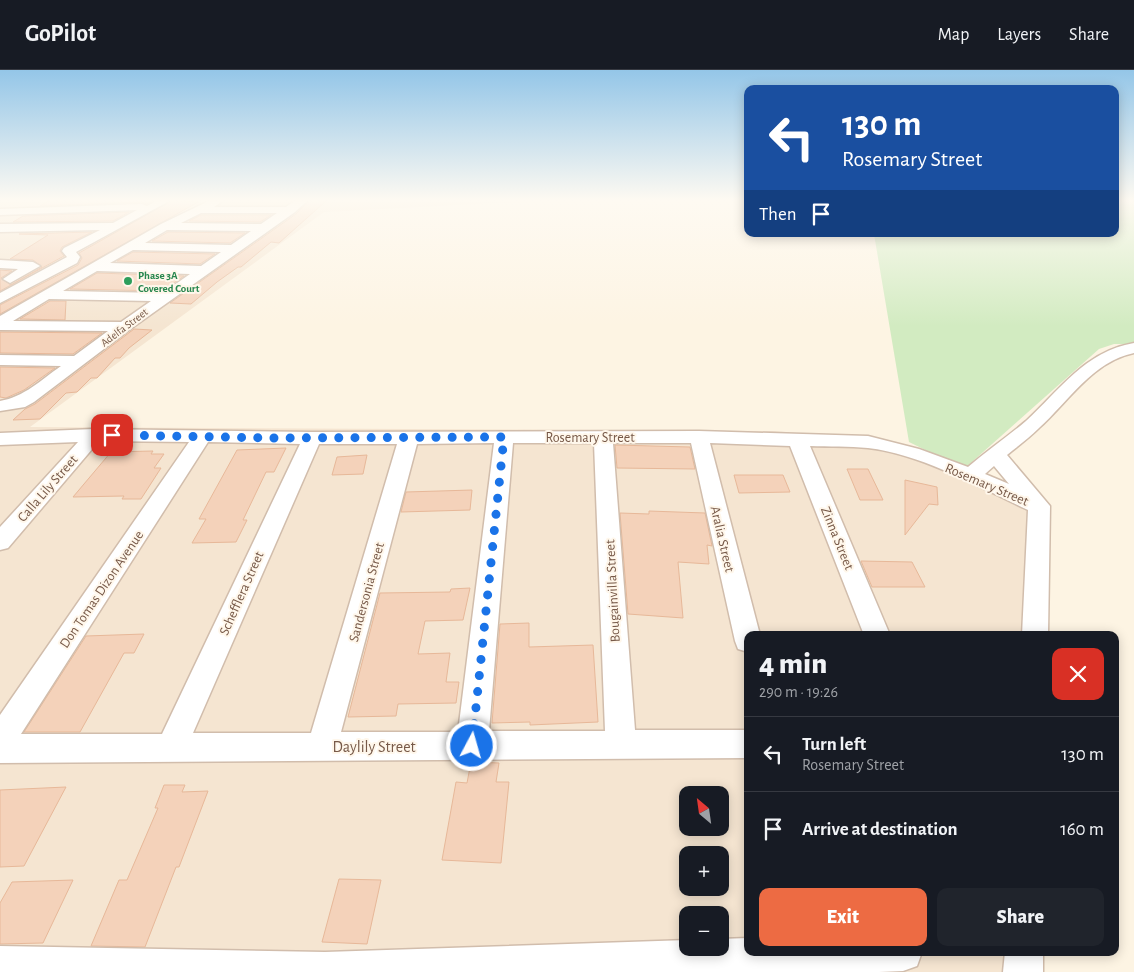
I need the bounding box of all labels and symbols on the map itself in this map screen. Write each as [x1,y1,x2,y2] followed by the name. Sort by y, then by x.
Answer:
[138,270,200,294] place label: Phase 3A Covered Court
[122,275,134,287] marker: Phase 3A Covered Court
[99,306,150,349] street label: Adelfa Street
[91,414,133,456] pin
[545,431,635,445] street label: Rosemary Street
[15,452,81,525] street label: Calla Lily Street
[943,461,1031,509] street label: Rosemary Street
[708,505,737,574] street label: Aralia Street
[818,505,856,572] street label: Zinna Street
[57,528,146,651] street label: Don Tomas Dizon Avenue
[603,539,623,643] street label: Bougainvilla Street
[347,540,387,644] street label: Sandersonia Street
[217,549,267,637] street label: Schefflera Street
[445,719,497,771] position arrow
[332,739,416,756] street label: Daylily Street
[679,786,729,836] north arrow

